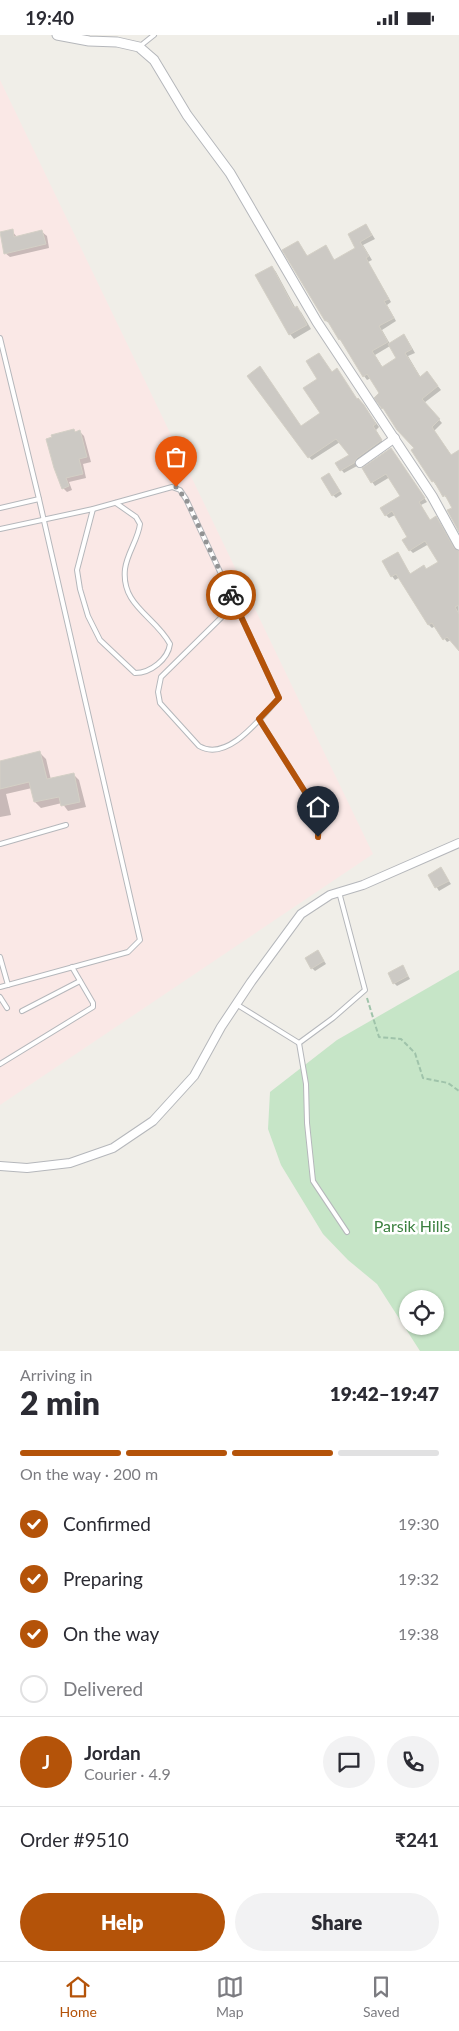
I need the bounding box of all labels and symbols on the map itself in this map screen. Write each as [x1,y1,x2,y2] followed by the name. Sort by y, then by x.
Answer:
[155,436,197,487] pin
[206,570,256,620] courier
[297,786,339,837] pin
[374,1216,450,1235] park label: Parsik Hills

